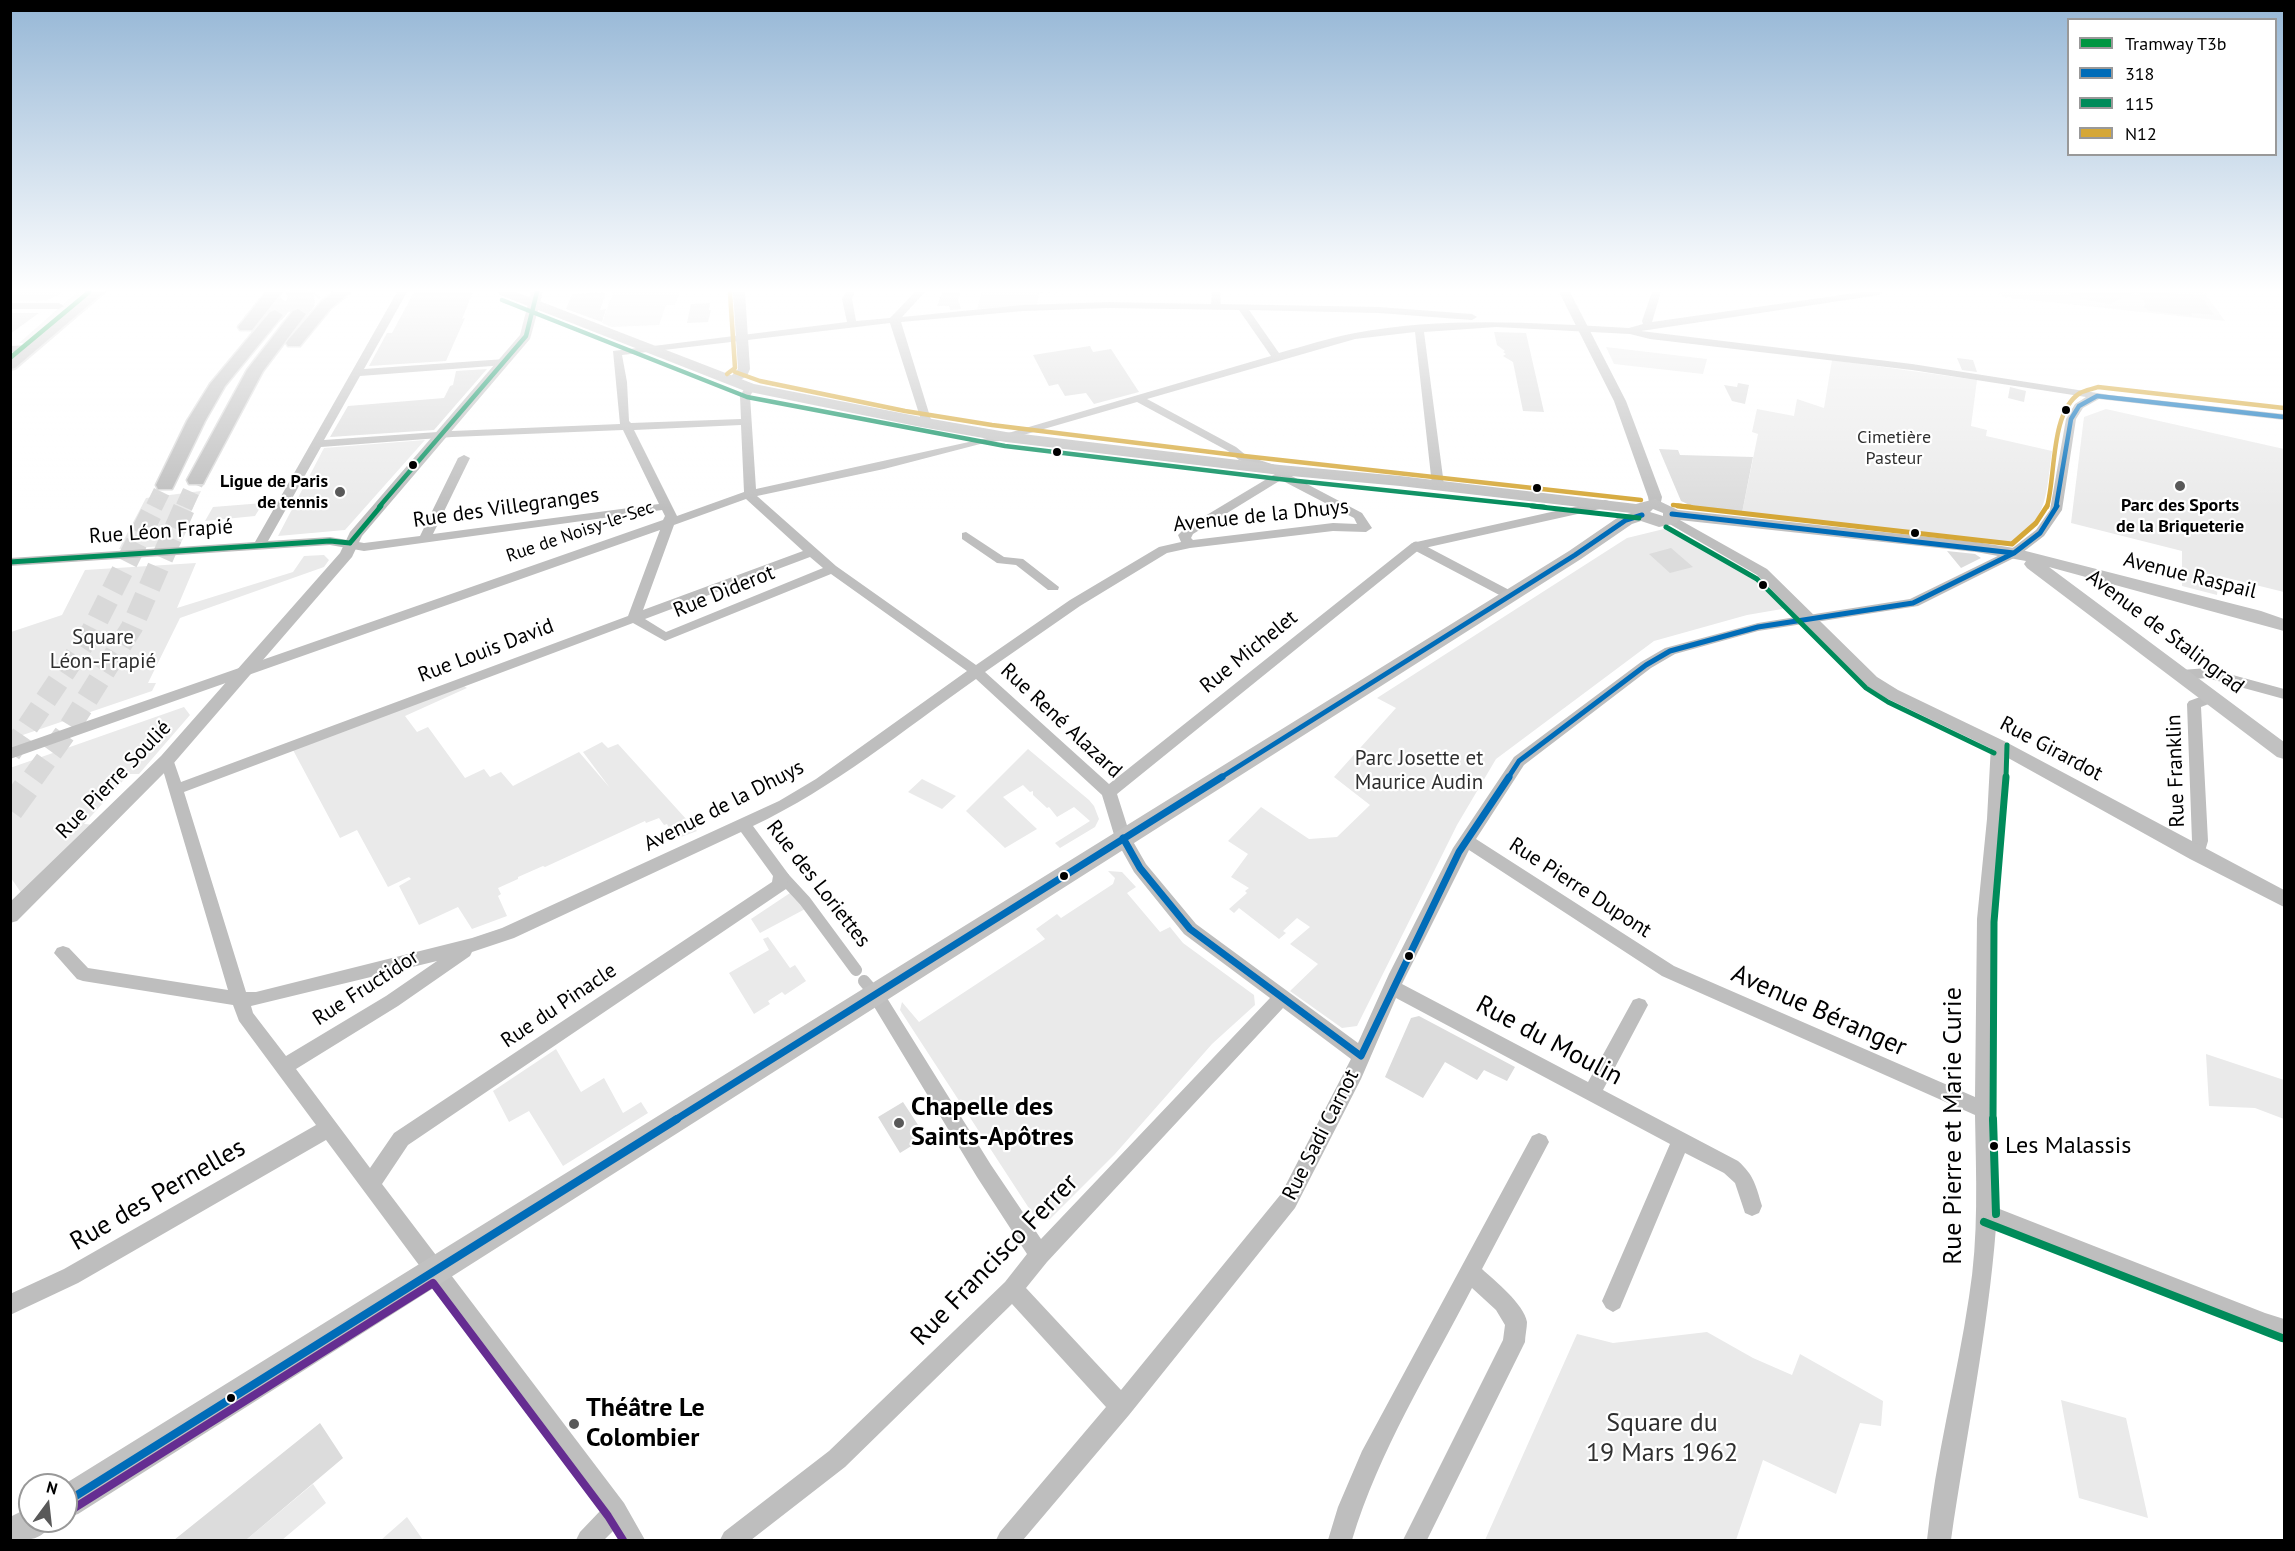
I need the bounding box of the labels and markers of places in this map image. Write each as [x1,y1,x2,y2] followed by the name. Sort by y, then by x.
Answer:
[2060,404,2072,416] unlabelled marker
[1051,446,1063,458] unlabelled marker
[407,459,419,471] unlabelled marker
[220,471,328,514] place label: Ligue de Paris de tennis
[2173,479,2187,493] marker: Parc des Sports de la Briqueterie
[1531,482,1543,494] unlabelled marker
[333,485,347,499] marker: Ligue de Paris de tennis
[2116,495,2244,538] place label: Parc des Sports de la Briqueterie
[1909,527,1921,539] unlabelled marker
[1757,579,1769,591] unlabelled marker
[1058,870,1070,882] unlabelled marker
[1403,950,1415,962] unlabelled marker
[911,1092,1074,1154] place label: Chapelle des Saints-Apôtres
[892,1116,906,1130] marker: Chapelle des Saints-Apôtres
[2005,1132,2131,1160] place label: Les Malassis
[1988,1140,2000,1152] marker: Les Malassis
[225,1392,237,1404] unlabelled marker
[586,1393,705,1454] place label: Théâtre Le Colombier
[567,1417,581,1431] marker: Théâtre Le Colombier

